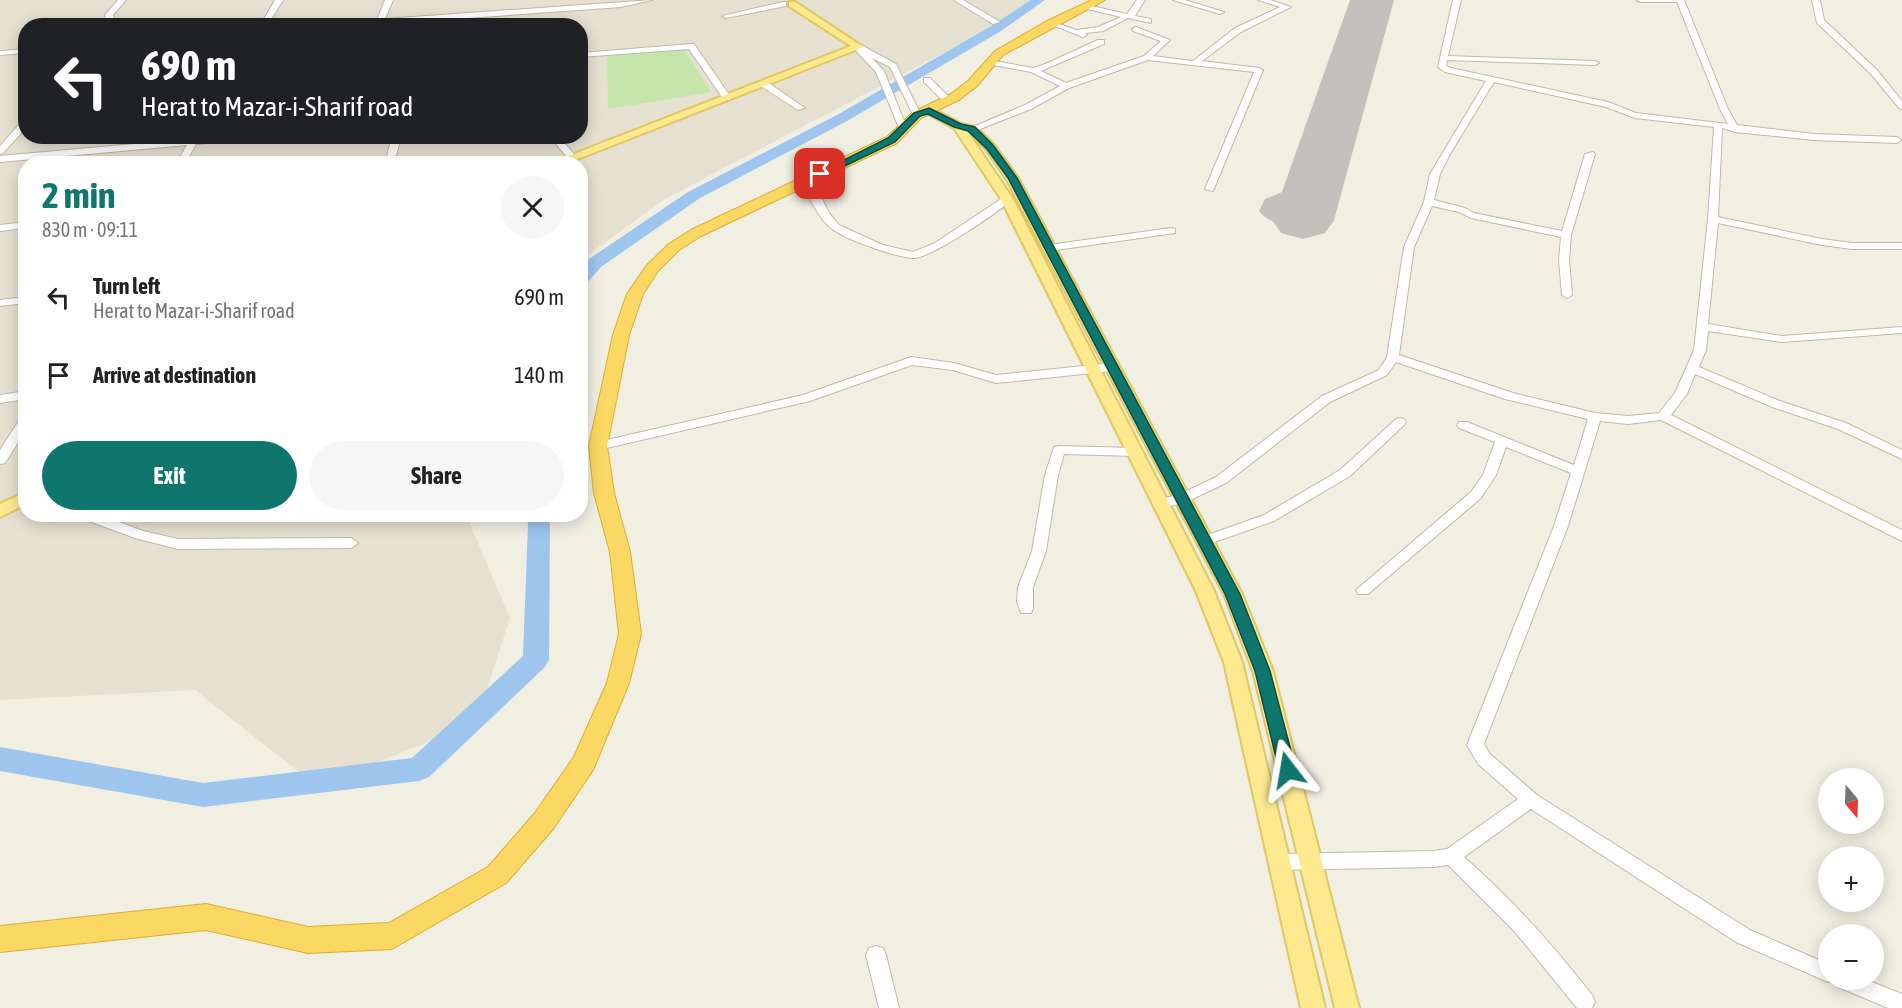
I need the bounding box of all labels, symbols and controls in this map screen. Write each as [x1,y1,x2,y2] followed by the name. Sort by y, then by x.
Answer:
[141,41,236,89] text: 690 m
[42,42,120,120] icon: left
[141,91,413,122] text: Herat to Mazar-i-Sharif road
[794,148,845,199] pin
[803,157,836,190] icon: arrive
[42,174,116,216] text: 2 min
[501,176,564,239] button: close
[42,218,138,241] text: 830 m · 09:11
[93,273,160,299] text: Turn left
[42,281,75,314] icon: left
[514,284,564,310] text: 690 m
[93,299,295,322] text: Herat to Mazar-i-Sharif road
[42,359,75,392] icon: arrive
[93,362,256,388] text: Arrive at destination
[514,362,564,388] text: 140 m
[42,441,297,510] button: Exit
[309,441,564,510] button: Share
[1256,738,1320,802] position arrow
[1818,768,1884,834] north arrow
[1818,768,1884,990] map controls
[1818,846,1884,912] button: +
[1818,924,1884,990] button: −

